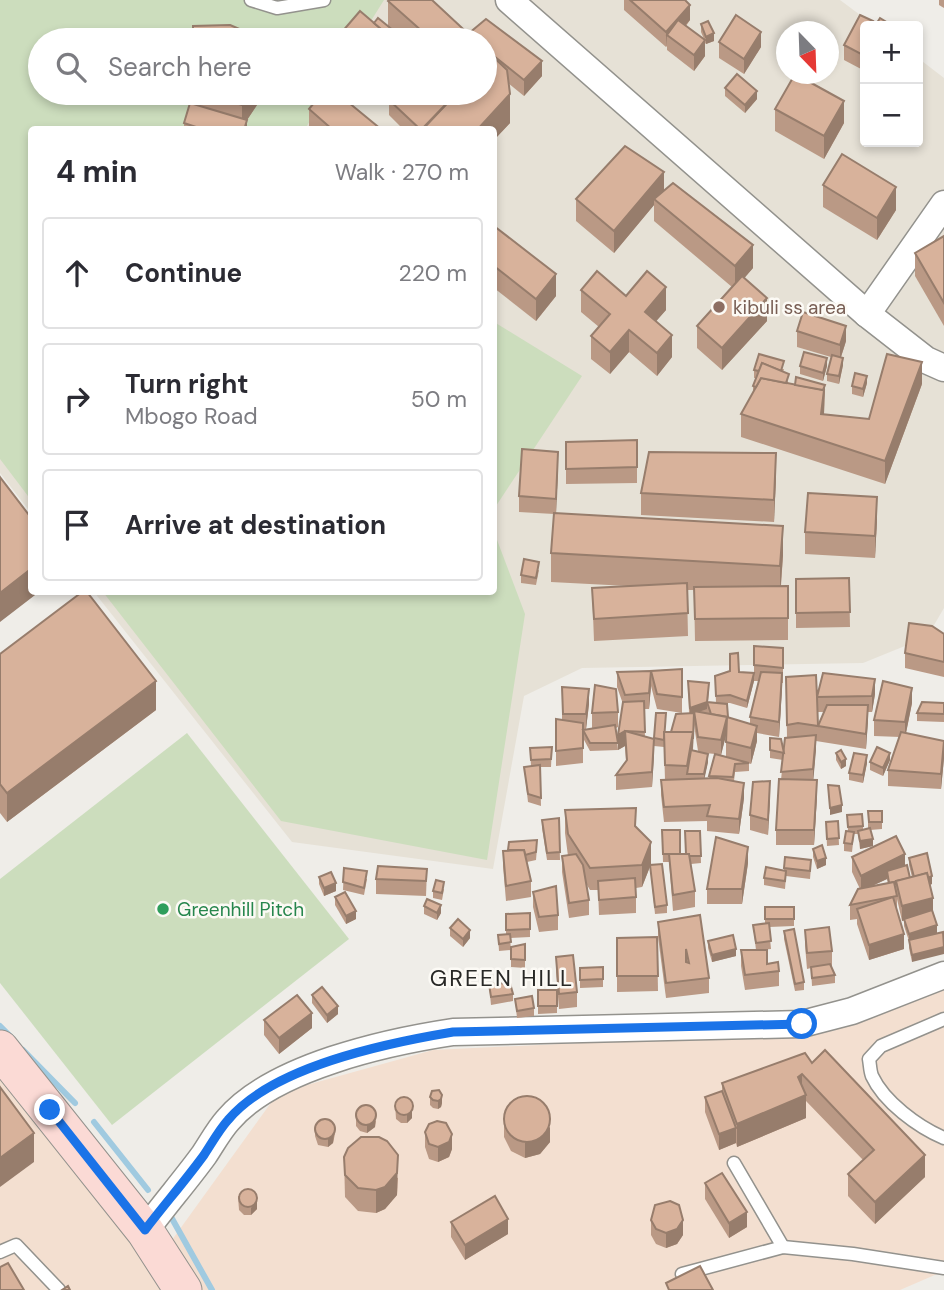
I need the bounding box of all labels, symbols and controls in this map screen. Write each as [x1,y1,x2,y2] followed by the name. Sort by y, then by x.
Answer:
[776,21,839,84] north arrow
[860,21,923,147] map controls
[860,21,923,84] button: +
[28,28,497,105] search box
[52,48,90,86] icon: search
[108,50,251,84] text: Search here
[860,84,923,147] button: −
[56,152,138,191] text: 4 min
[335,157,469,187] text: Walk · 270 m
[58,254,96,292] icon: ahead
[125,256,242,290] text: Continue
[398,258,467,288] text: 220 m
[733,295,846,320] place label: kibuli ss area
[711,299,727,315] marker: kibuli ss area
[125,367,249,401] text: Turn right
[58,380,96,418] icon: right
[411,384,467,414] text: 50 m
[125,401,258,431] text: Mbogo Road
[58,506,96,544] icon: arrive
[125,508,386,542] text: Arrive at destination
[177,897,304,922] place label: Greenhill Pitch
[155,901,171,917] marker: Greenhill Pitch
[430,963,574,993] district label: GREEN HILL
[786,1008,817,1039] route start
[34,1094,65,1125] route end

